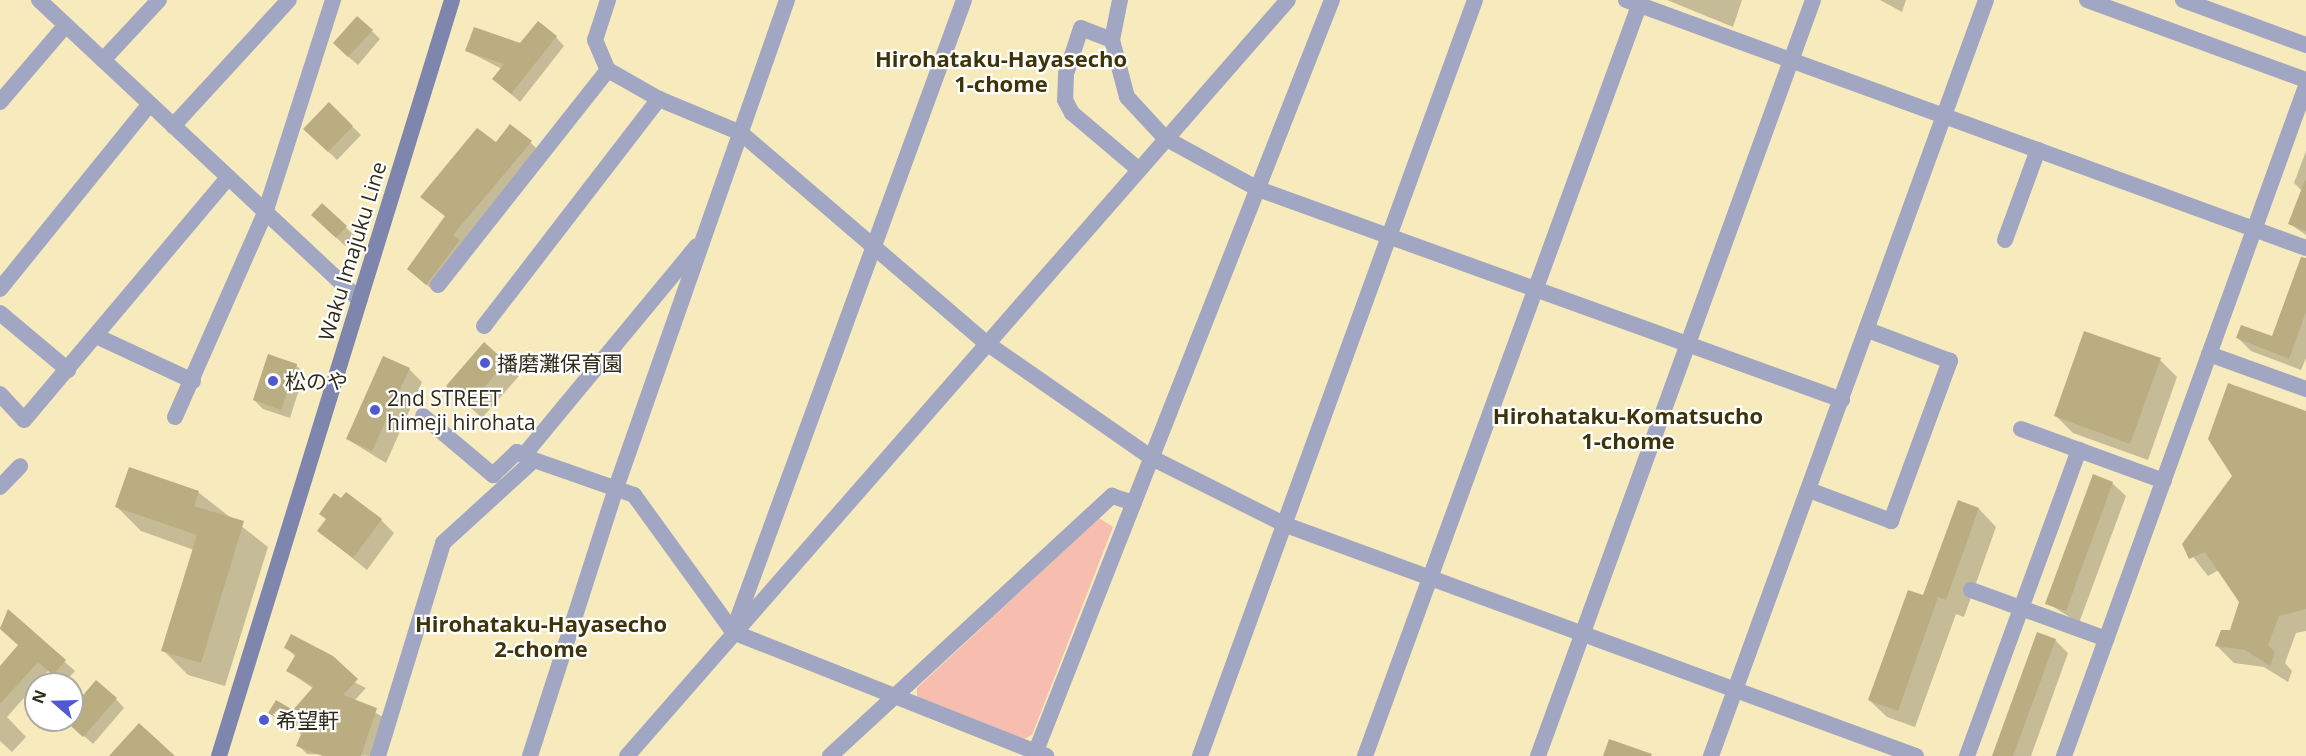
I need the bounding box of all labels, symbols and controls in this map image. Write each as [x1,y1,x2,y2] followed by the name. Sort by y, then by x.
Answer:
[875,45,1127,96] district label: Hirohataku-Hayasecho 1-chome
[313,158,391,344] street label: Waku Imajuku Line
[497,350,623,376] place label: 播磨灘保育園
[478,356,492,370] marker: 播磨灘保育園
[285,368,348,394] place label: 松のや
[266,374,280,388] marker: 松のや
[387,385,536,435] place label: 2nd STREET himeji hirohata
[1493,402,1763,454] district label: Hirohataku-Komatsucho 1-chome
[368,403,382,417] marker: 2nd STREET himeji hirohata
[415,610,667,662] district label: Hirohataku-Hayasecho 2-chome
[24,672,84,732] north arrow
[26,687,52,706] text: N
[276,707,339,733] place label: 希望軒
[257,713,271,727] marker: 希望軒

